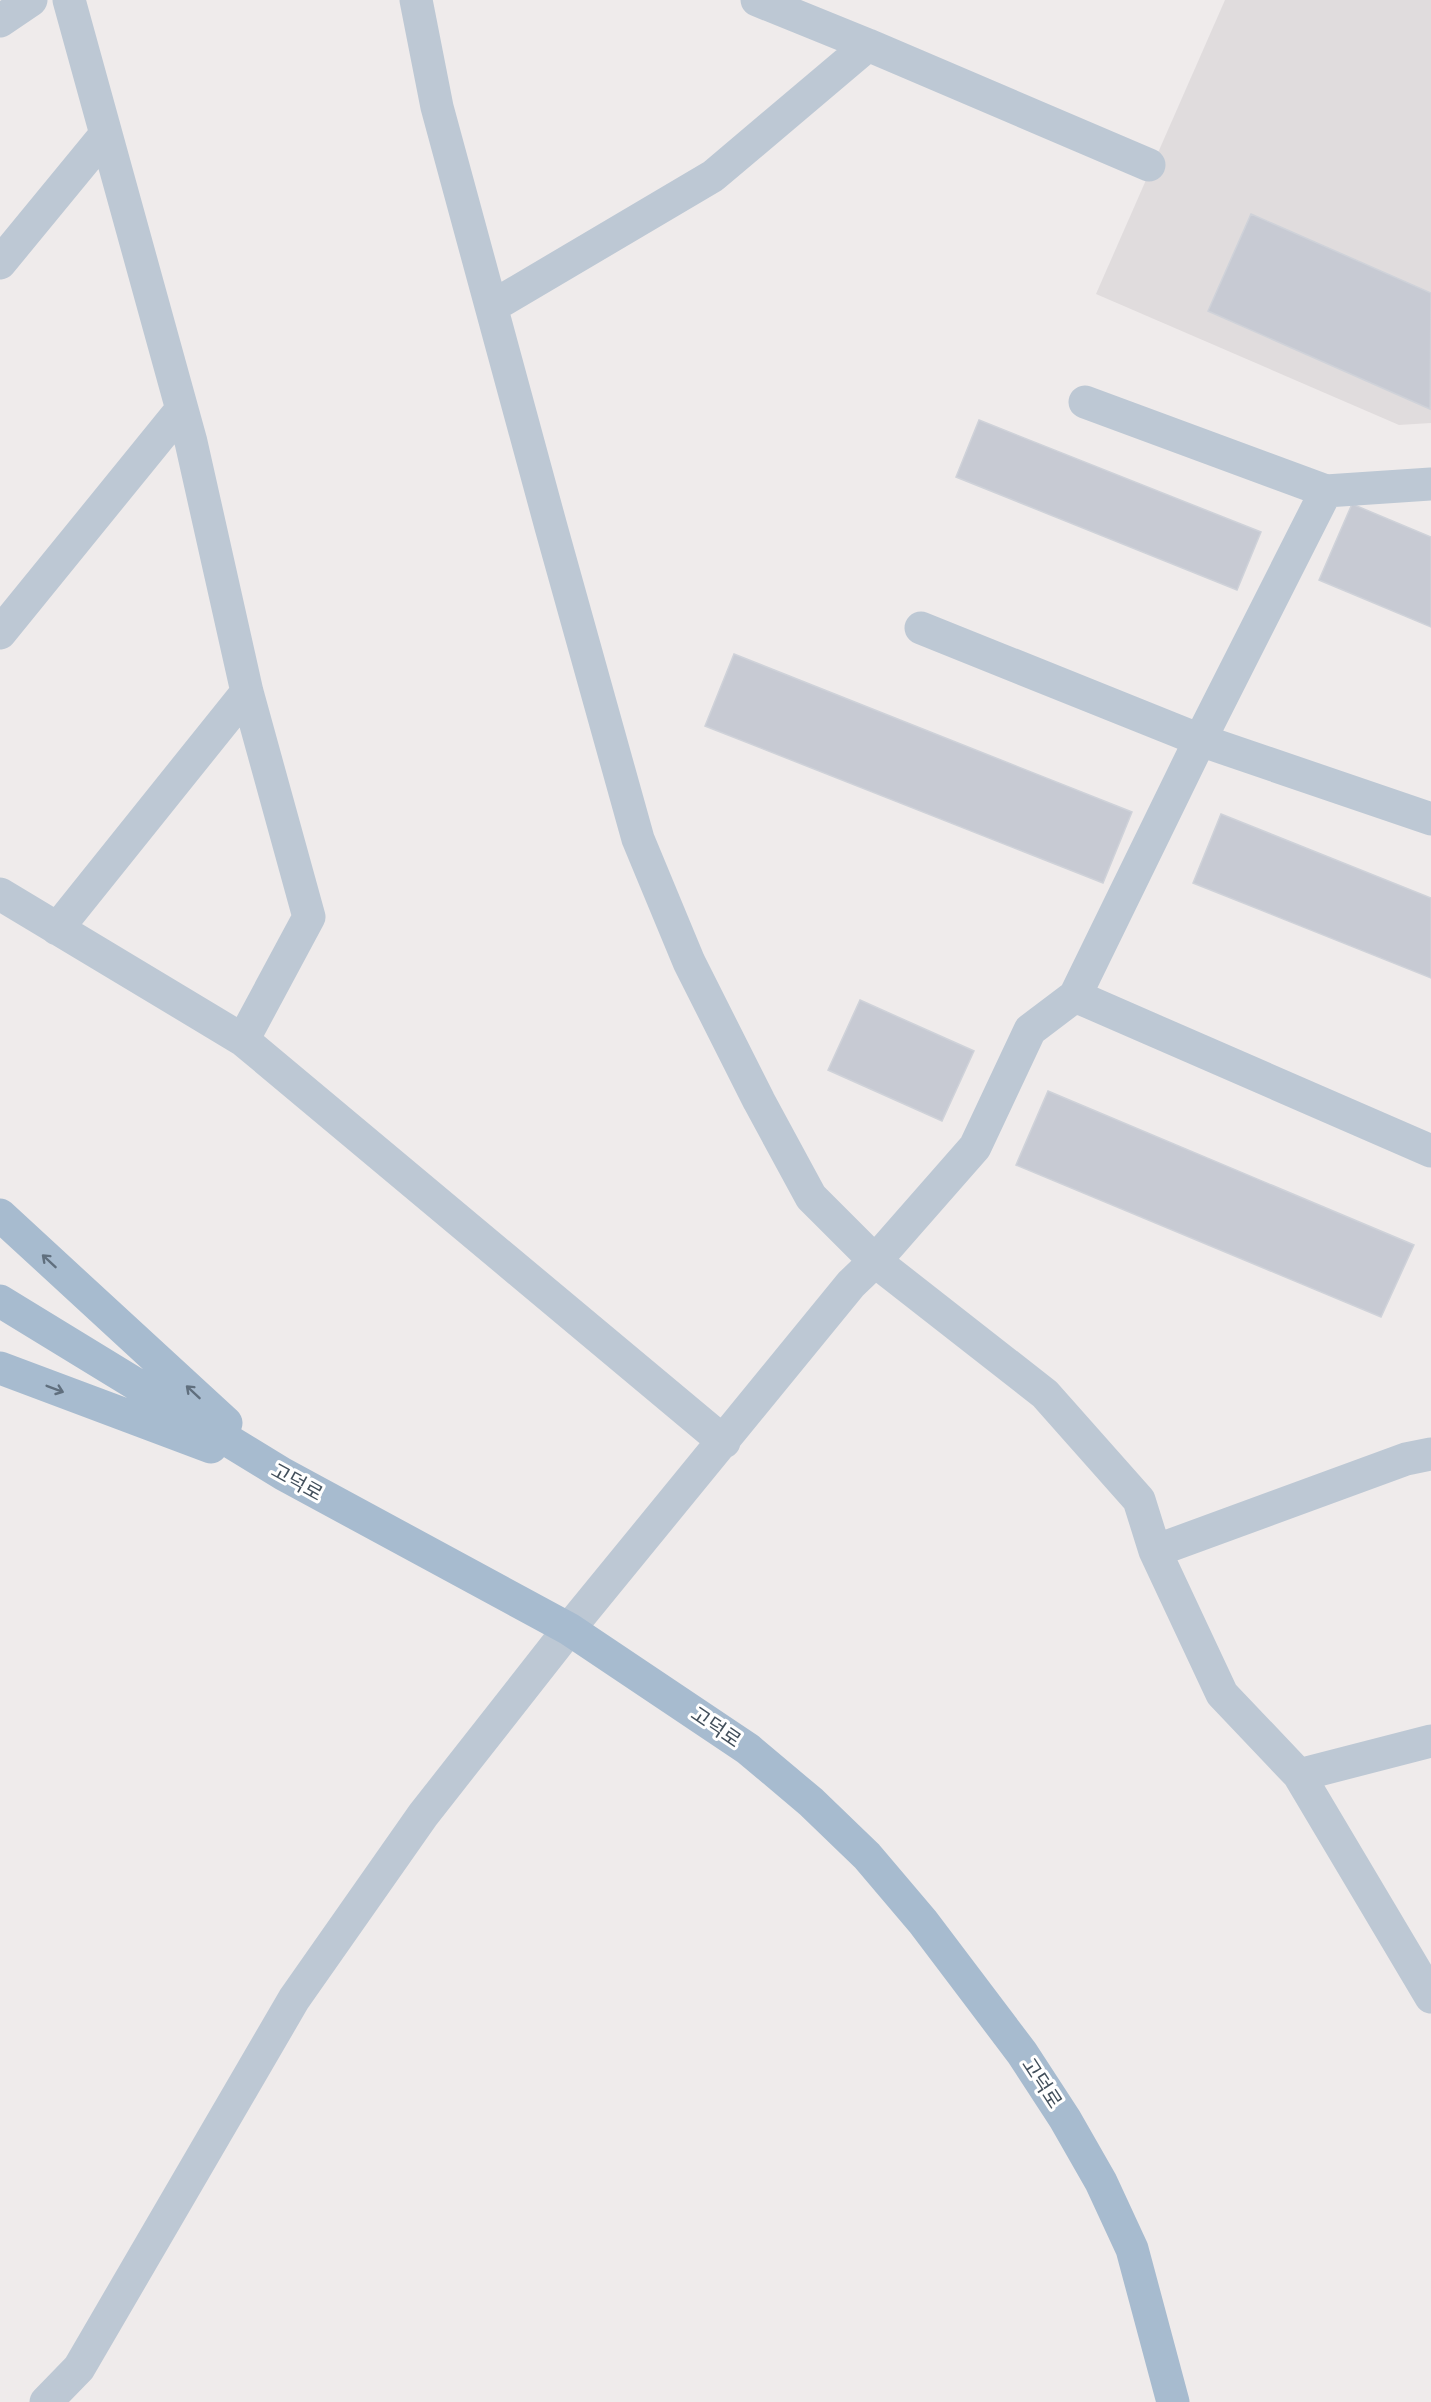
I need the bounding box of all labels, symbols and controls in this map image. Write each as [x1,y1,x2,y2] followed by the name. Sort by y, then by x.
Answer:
[42,1253,57,1268] one-way arrow
[45,1384,64,1395] one-way arrow
[186,1385,201,1399] one-way arrow
[267,1457,327,1507] street label: 고덕로
[686,1701,746,1753] street label: 고덕로
[1016,2053,1068,2113] street label: 고덕로

